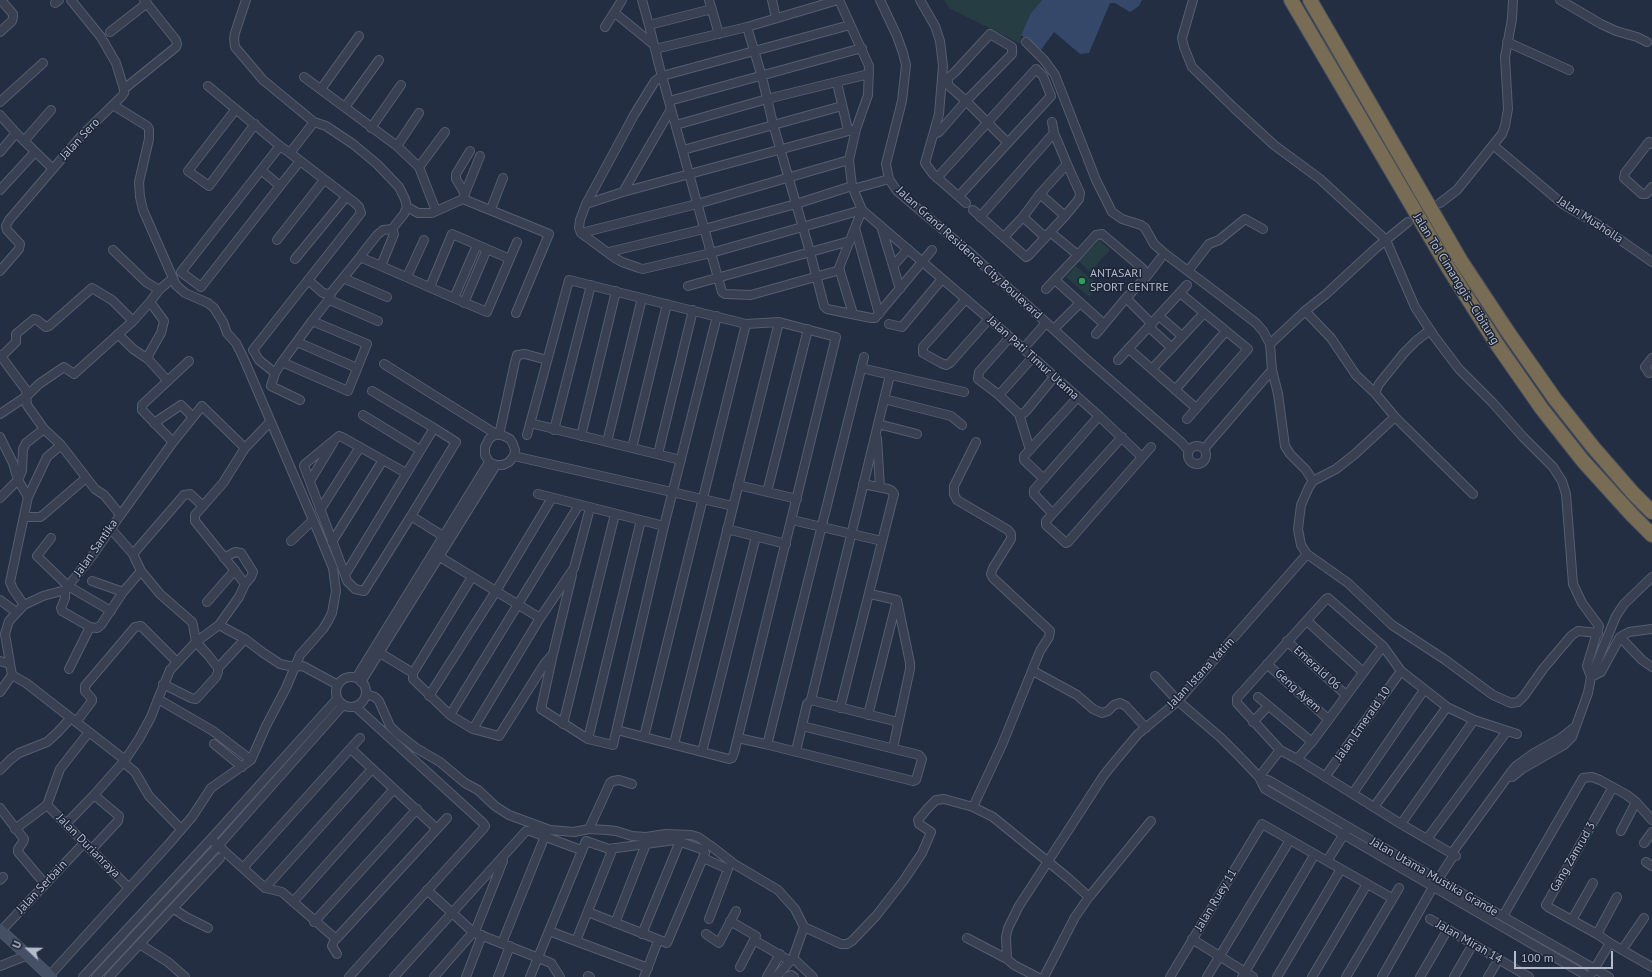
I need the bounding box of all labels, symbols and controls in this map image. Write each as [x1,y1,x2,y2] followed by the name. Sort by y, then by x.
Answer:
[57,115,103,163] street label: Jalan Sero
[893,184,1045,322] street label: Jalan Grand Residence City Boulevard
[1554,193,1626,247] street label: Jalan Musholla
[1410,211,1502,347] street label: Jalan Tol Cimanggis–Cibitung
[1090,267,1169,295] place label: ANTASARI SPORT CENTRE
[1077,276,1087,286] marker: ANTASARI SPORT CENTRE
[984,313,1082,403] street label: Jalan Pati Timur Utama
[71,517,121,579] street label: Jalan Santika
[1164,635,1238,711] street label: Jalan Istana Yatim
[1290,643,1344,693] street label: Emerald 06
[1272,666,1324,716] street label: Geng Ayem
[1332,684,1394,764] street label: Jalan Emerald 10
[53,811,123,881] street label: Jalan Durianraya
[1547,820,1599,894] street label: Gang Zamrud 3
[1368,834,1500,920] street label: Jalan Utama Mustika Grande
[14,857,70,917] street label: Jalan Serbain
[1192,866,1240,934] street label: Jalan Ruey 11
[1433,917,1505,967] street label: Jalan Mirah 14
[8,929,48,969] north arrow
[9,939,25,950] text: U
[1516,943,1615,969] scale bar
[1521,950,1554,965] text: 100 m

